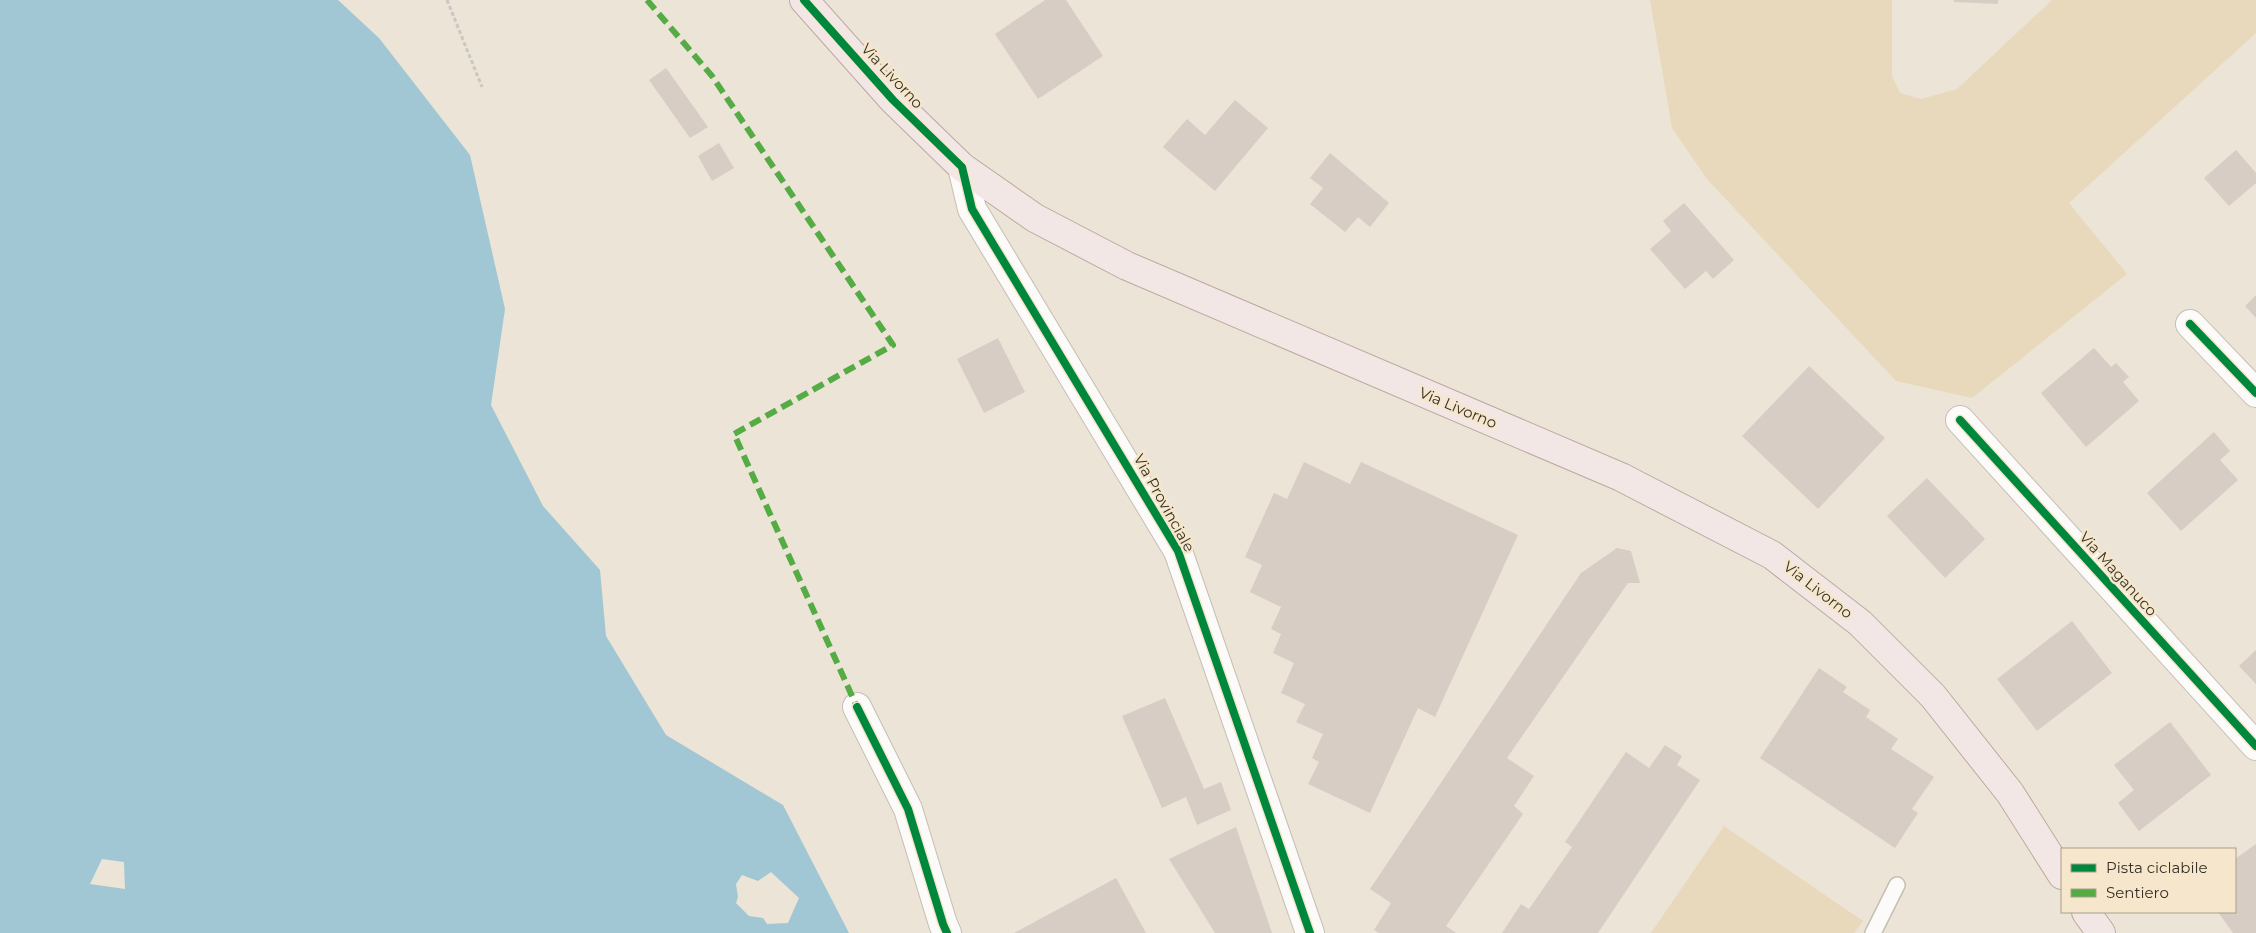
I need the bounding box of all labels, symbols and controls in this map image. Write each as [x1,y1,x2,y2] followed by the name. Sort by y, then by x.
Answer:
[857,39,927,112] street label: Via Livorno
[1416,383,1500,432] street label: Via Livorno
[1130,450,1199,555] street label: Via Provinciale
[2075,527,2161,620] street label: Via Maganuco
[1780,557,1857,623] street label: Via Livorno
[2061,848,2236,913] legend
[2106,858,2208,877] text: Pista ciclabile
[2106,883,2169,902] text: Sentiero

